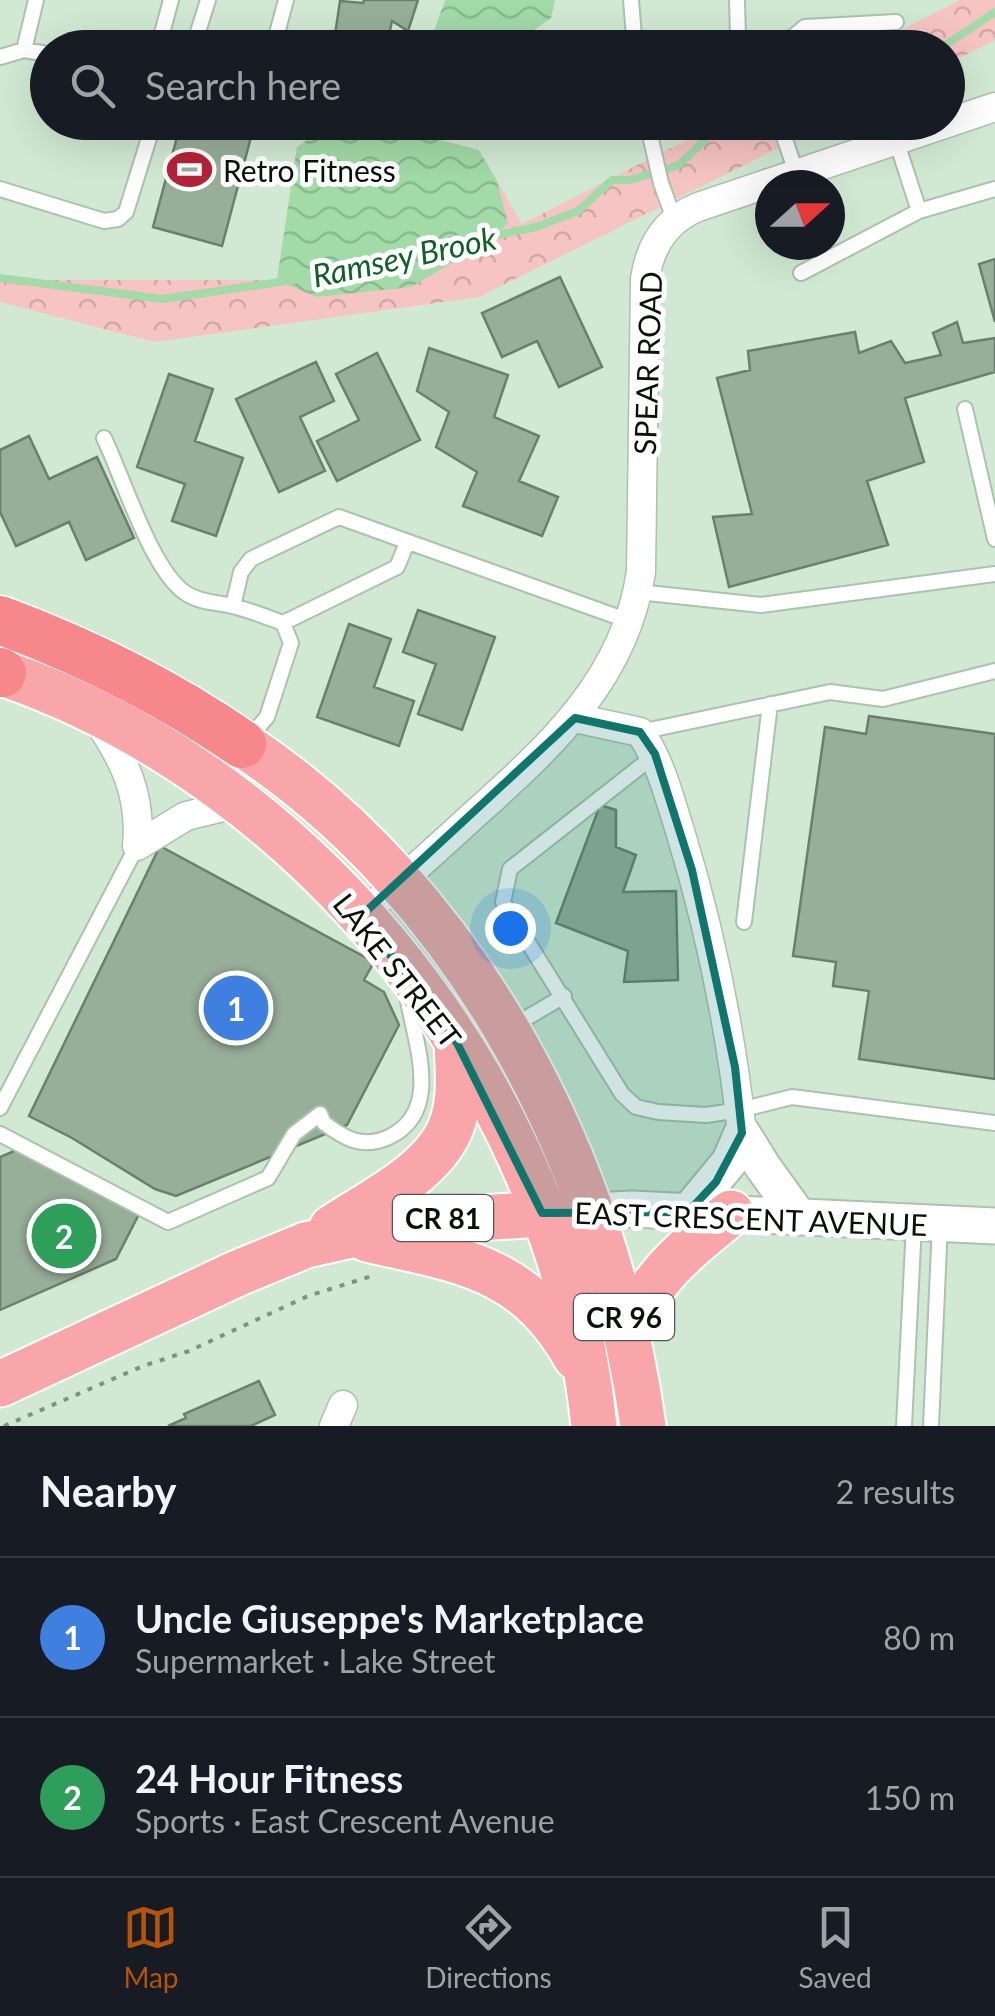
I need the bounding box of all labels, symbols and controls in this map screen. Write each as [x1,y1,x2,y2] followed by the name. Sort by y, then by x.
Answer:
[30,30,965,140] search box
[65,58,120,113] icon: search
[145,62,341,108] text: Search here
[166,146,214,194] sports icon: Retro Fitness
[223,152,396,188] place label: Retro Fitness
[755,170,845,260] north arrow
[308,217,500,295] water label: Ramsey Brook
[626,271,668,455] street label: SPEAR ROAD
[327,886,470,1054] street label: LAKE STREET
[485,903,536,954] your location
[204,970,268,1046] pin: 1
[574,1194,928,1242] street label: EAST CRESCENT AVENUE
[393,1195,493,1241] road number: CR 81
[32,1198,96,1274] pin: 2
[574,1294,674,1340] road number: CR 96
[40,1466,177,1516] text: Nearby
[836,1472,955,1511] text: 2 results
[135,1595,644,1641] text: Uncle Giuseppe's Marketplace
[63,1618,82,1657] text: 1
[883,1618,955,1657] text: 80 m
[135,1641,496,1680] text: Supermarket · Lake Street
[135,1755,403,1801] text: 24 Hour Fitness
[63,1778,82,1817] text: 2
[865,1778,955,1817] text: 150 m
[135,1801,555,1840] text: Sports · East Crescent Avenue
[123,1900,179,1994] tab: Map
[425,1900,552,1994] tab: Directions
[798,1900,872,1994] tab: Saved

